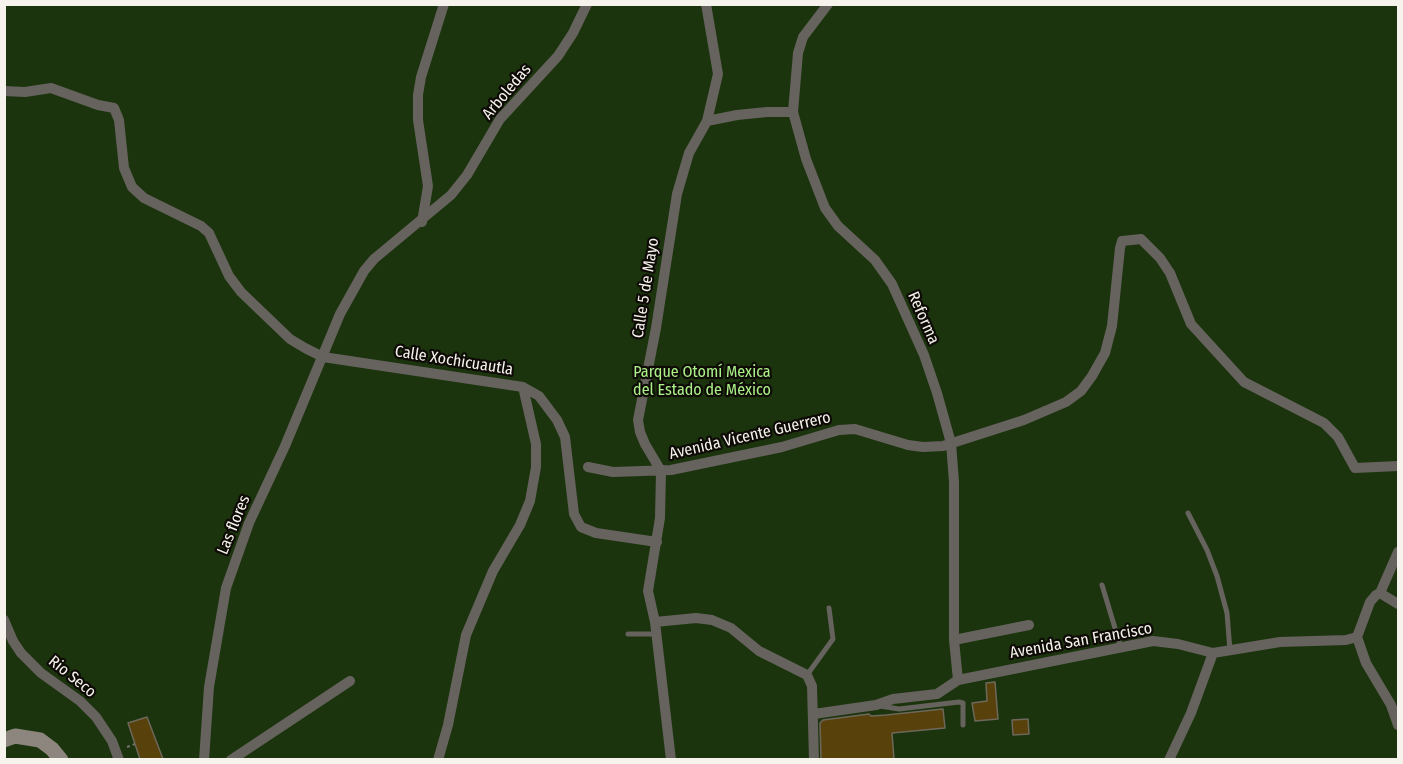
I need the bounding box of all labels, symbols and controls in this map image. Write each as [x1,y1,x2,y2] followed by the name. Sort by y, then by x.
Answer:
[478,61,536,123] street label: Arboledas
[629,236,663,340] street label: Calle 5 de Mayo
[903,289,943,347] street label: Reforma
[394,342,514,380] street label: Calle Xochicuautla
[633,363,771,401] park label: Parque Otomí Mexica del Estado de México
[667,408,833,464] street label: Avenida Vicente Guerrero
[213,493,255,557] street label: Las flores
[1008,619,1154,663] street label: Avenida San Francisco
[44,652,100,702] street label: Rio Seco

